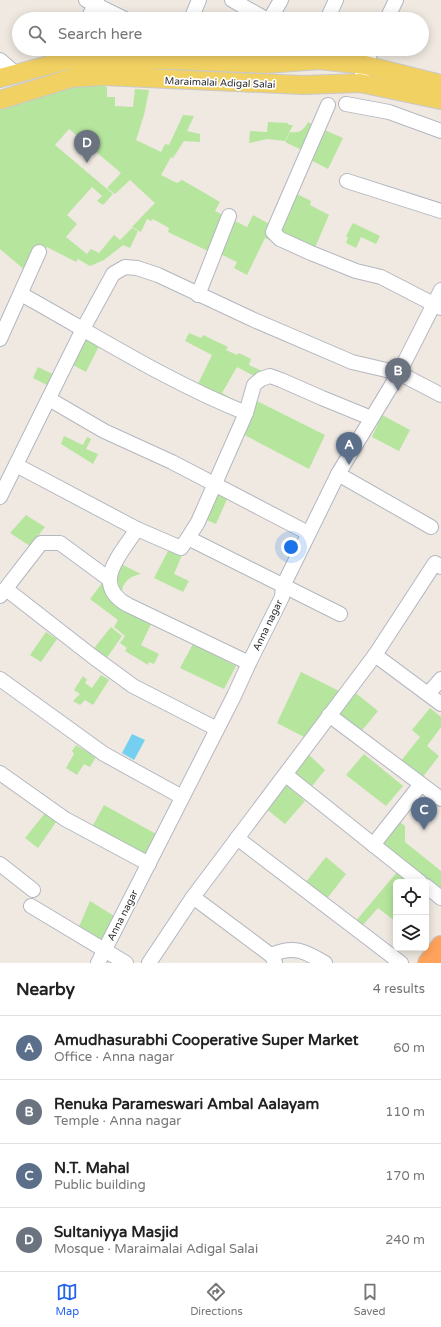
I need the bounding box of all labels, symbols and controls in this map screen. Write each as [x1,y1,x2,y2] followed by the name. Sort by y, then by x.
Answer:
[12,12,429,56] search box
[26,23,48,45] icon: search
[58,25,142,43] text: Search here
[164,75,276,91] street label: Maraimalai Adigal Salai
[74,130,100,163] pin: D
[385,358,411,391] pin: B
[336,432,362,465] pin: A
[281,537,301,557] your location
[250,598,285,653] street label: Anna nagar
[411,797,437,830] pin: C
[393,879,429,951] map controls
[393,879,429,915] button: locate
[105,888,141,943] street label: Anna nagar
[393,915,429,951] button: layers
[16,979,75,1000] text: Nearby
[373,981,425,997] text: 4 results
[54,1031,359,1049] text: Amudhasurabhi Cooperative Super Market
[24,1040,34,1056] text: A
[393,1040,425,1056] text: 60 m
[54,1049,174,1065] text: Office · Anna nagar
[54,1095,319,1113] text: Renuka Parameswari Ambal Aalayam
[24,1104,34,1120] text: B
[385,1104,425,1120] text: 110 m
[54,1113,181,1129] text: Temple · Anna nagar
[54,1159,130,1177] text: N.T. Mahal
[24,1168,34,1184] text: C
[385,1168,425,1184] text: 170 m
[54,1177,146,1193] text: Public building
[54,1223,179,1241] text: Sultaniyya Masjid
[24,1232,34,1248] text: D
[385,1232,425,1248] text: 240 m
[54,1241,258,1257] text: Mosque · Maraimalai Adigal Salai
[55,1281,79,1318] tab: Map
[190,1281,243,1318] tab: Directions
[354,1281,386,1318] tab: Saved

